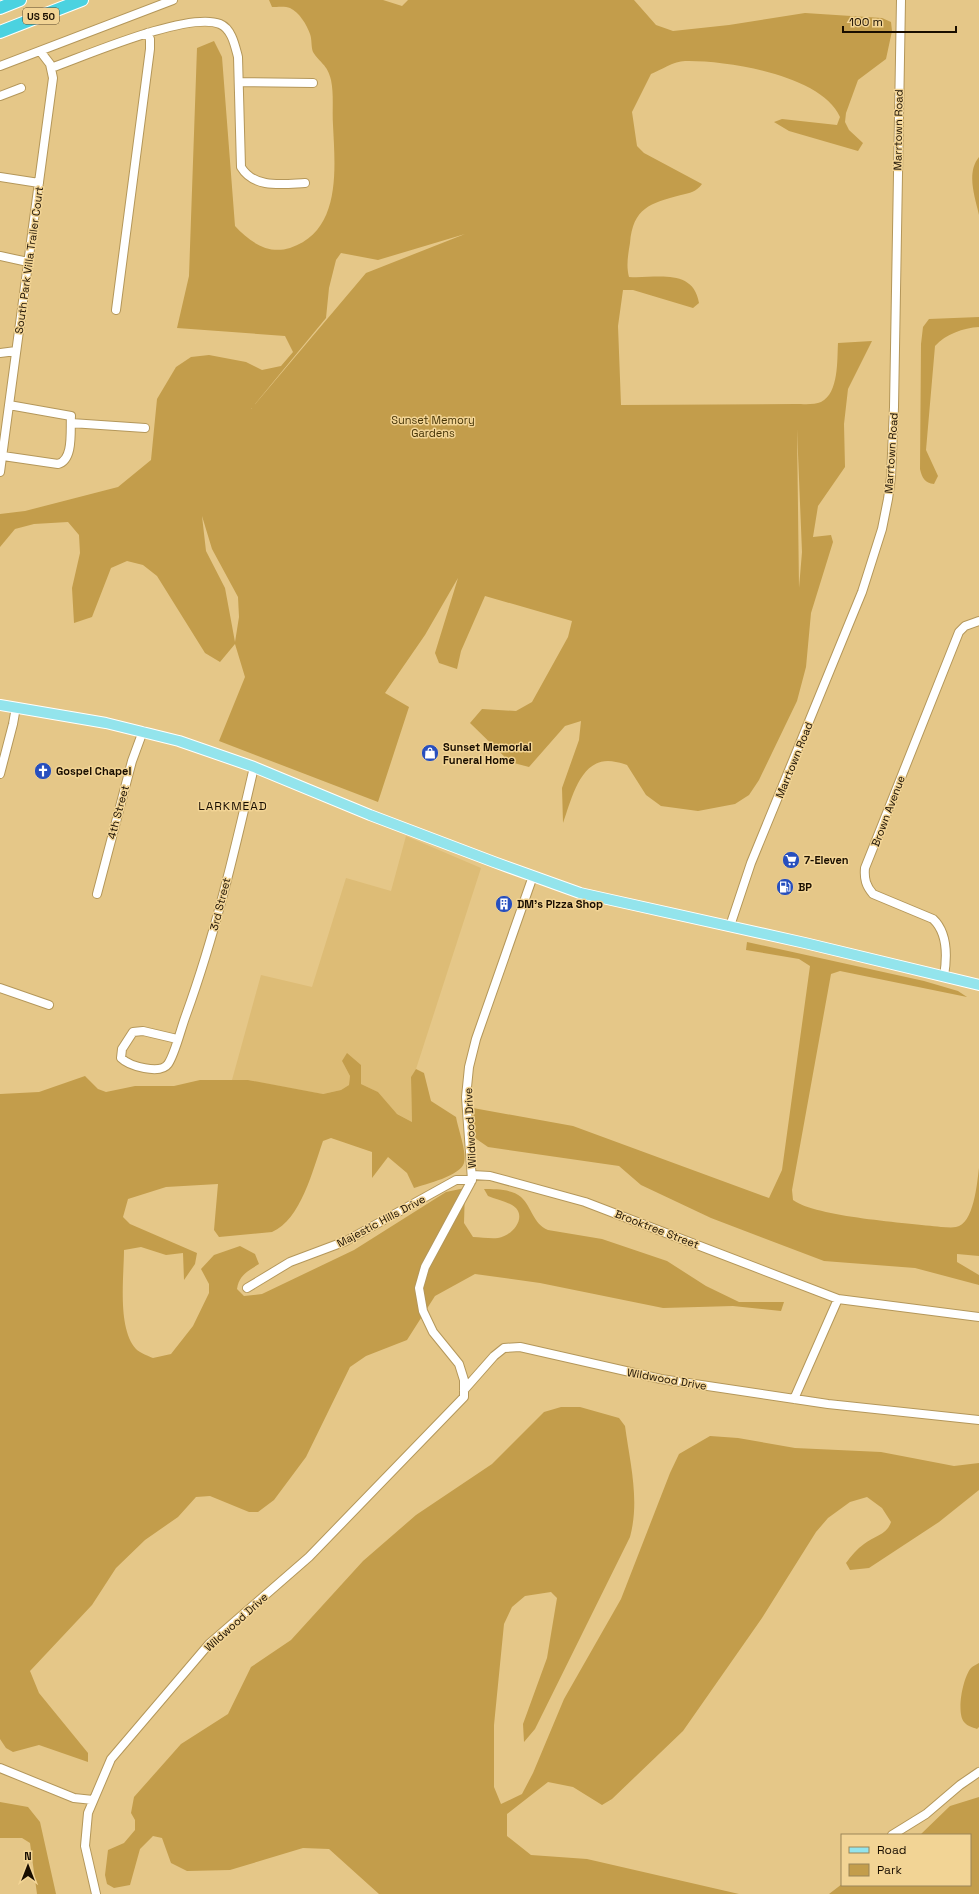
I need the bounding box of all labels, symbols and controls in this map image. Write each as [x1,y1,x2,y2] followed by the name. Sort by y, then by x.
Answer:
[23,8,59,24] road number: US 50
[843,8,956,34] scale bar
[849,14,883,30] text: 100 m
[890,89,906,171] street label: Marrtown Road
[12,185,46,335] street label: South Park Villa Trailer Court
[881,412,901,494] street label: Marrtown Road
[391,413,475,440] park label: Sunset Memory Gardens
[772,720,816,800] street label: Marrtown Road
[443,740,532,767] place label: Sunset Memorial Funeral Home
[420,743,440,763] shop icon: Sunset Memorial Funeral Home
[33,761,53,781] church icon: Gospel Chapel
[56,764,131,778] place label: Gospel Chapel
[868,773,908,849] street label: Brown Avenue
[104,784,132,840] street label: 4th Street
[198,798,268,814] district label: LARKMEAD
[781,850,801,870] supermarket icon: 7-Eleven
[804,853,849,867] place label: 7-Eleven
[207,876,233,932] street label: 3rd Street
[775,877,795,897] fuel station icon: BP
[798,880,812,894] place label: BP
[494,894,514,914] building icon: DM's Pizza Shop
[517,897,603,911] place label: DM's Pizza Shop
[461,1087,479,1169] street label: Wildwood Drive
[334,1192,428,1250] street label: Majestic Hills Drive
[613,1206,701,1252] street label: Brooktree Street
[626,1365,708,1393] street label: Wildwood Drive
[201,1590,271,1654] street label: Wildwood Drive
[841,1834,971,1886] legend
[877,1842,906,1858] text: Road
[8,1846,48,1886] north arrow
[24,1849,32,1863] text: N
[877,1862,902,1878] text: Park

